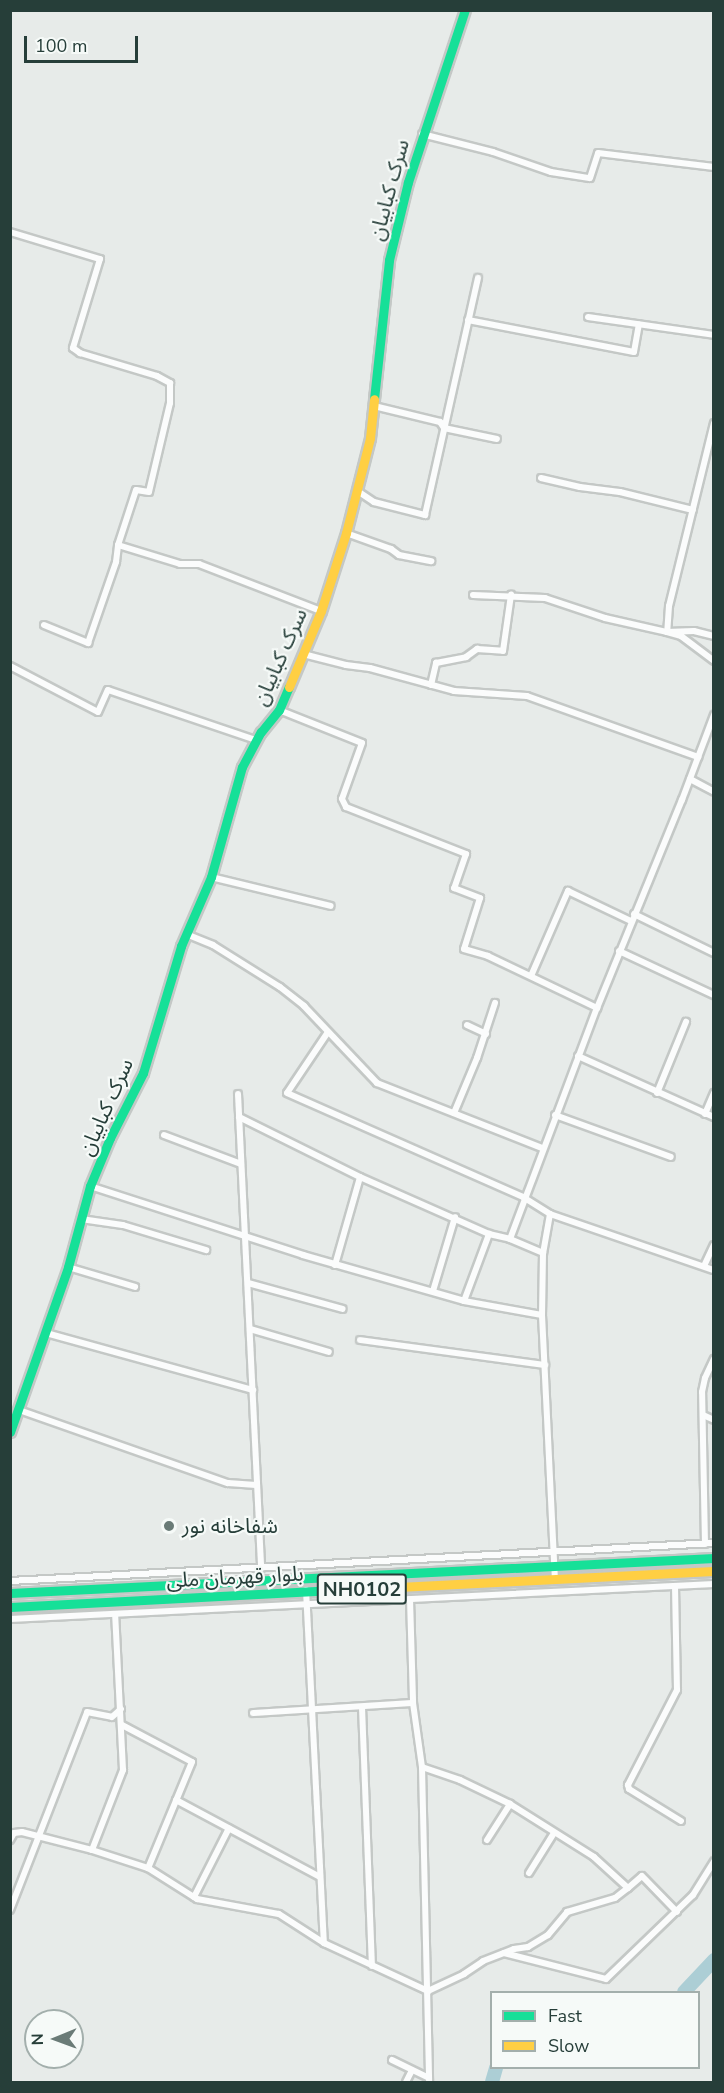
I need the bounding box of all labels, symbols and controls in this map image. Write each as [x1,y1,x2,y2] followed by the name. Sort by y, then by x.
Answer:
[27,24,141,62] scale bar
[35,34,87,58] text: 100 m
[363,137,415,243] street label: سرک کبابیان
[247,605,313,709] street label: سرک کبابیان
[73,1055,139,1159] street label: سرک کبابیان
[182,1513,278,1539] place label: شفاخانه نور
[160,1517,178,1535] marker: شفاخانه نور
[166,1561,304,1593] street label: بلوار قهرمان ملی
[316,1572,409,1606] road number: NH0102
[490,1991,700,2069] legend
[548,2004,582,2028] text: Fast
[24,2009,84,2069] north arrow
[27,2033,49,2045] text: N
[548,2034,589,2058] text: Slow

